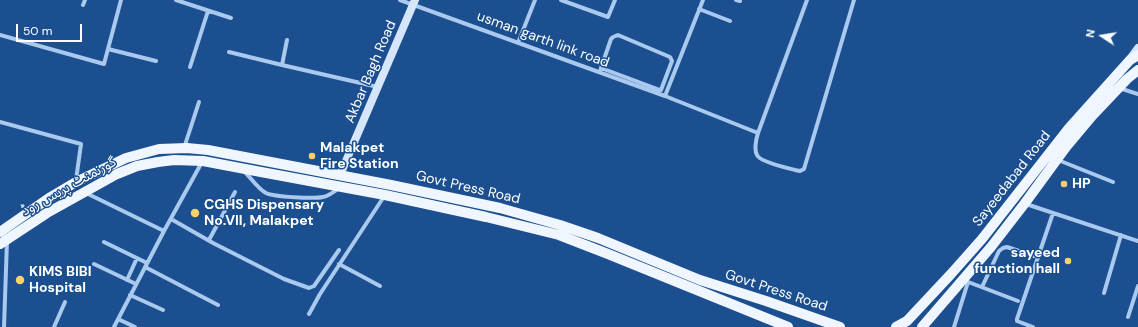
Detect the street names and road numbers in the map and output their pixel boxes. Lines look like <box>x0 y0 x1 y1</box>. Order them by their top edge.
street label: usman garth link road <box>474 8 612 72</box>
street label: Akbar Bagh Road <box>342 18 400 126</box>
street label: Sayeedabad Road <box>970 128 1054 230</box>
street label: گورنمنٹ پریس روڈ <box>19 154 119 220</box>
street label: Govt Press Road <box>414 168 522 208</box>
street label: Govt Press Road <box>723 267 829 315</box>

